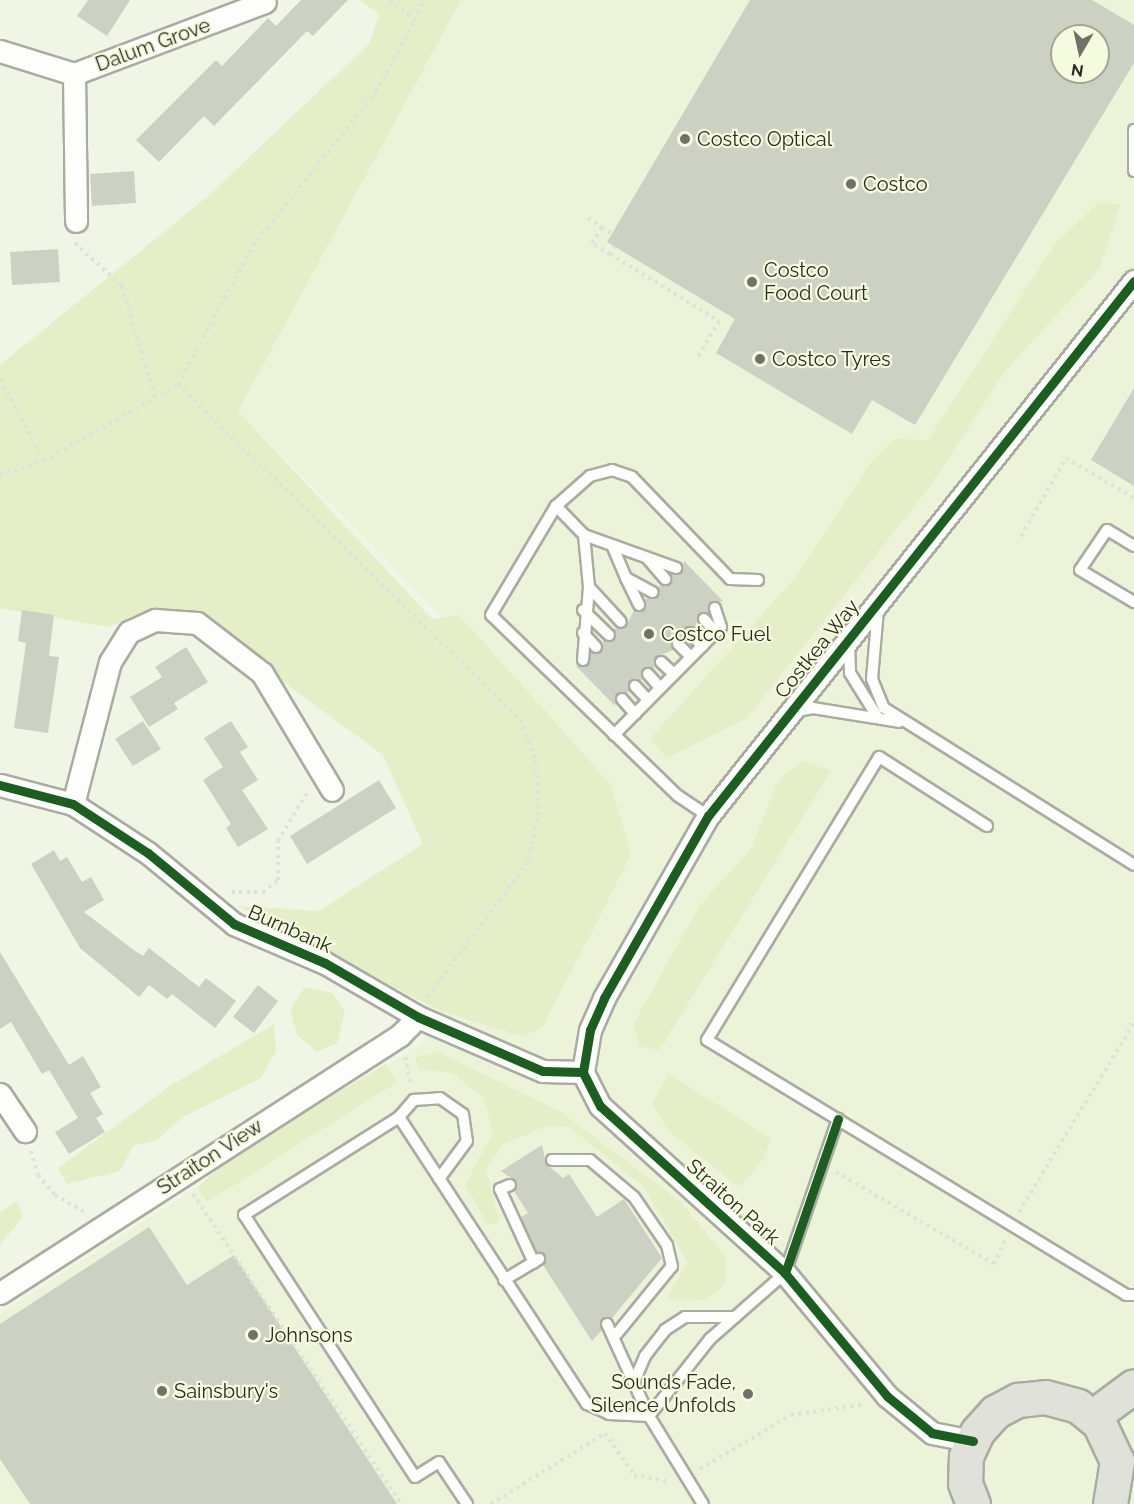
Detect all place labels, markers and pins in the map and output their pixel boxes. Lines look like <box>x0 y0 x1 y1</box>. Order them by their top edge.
place label: Costco Optical <box>697 127 832 151</box>
marker: Costco Optical <box>678 132 692 146</box>
place label: Costco <box>863 172 928 196</box>
marker: Costco <box>844 177 858 191</box>
place label: Costco Food Court <box>764 258 868 305</box>
marker: Costco Food Court <box>745 275 759 289</box>
place label: Costco Tyres <box>772 347 891 371</box>
marker: Costco Tyres <box>753 352 767 366</box>
place label: Costco Fuel <box>661 622 771 646</box>
marker: Costco Fuel <box>642 627 656 641</box>
place label: Johnsons <box>265 1323 353 1347</box>
marker: Johnsons <box>246 1328 260 1342</box>
place label: Sounds Fade, Silence Unfolds <box>591 1370 736 1417</box>
place label: Sainsbury's <box>174 1379 278 1403</box>
marker: Sainsbury's <box>155 1384 169 1398</box>
marker: Sounds Fade, Silence Unfolds <box>741 1387 755 1401</box>

